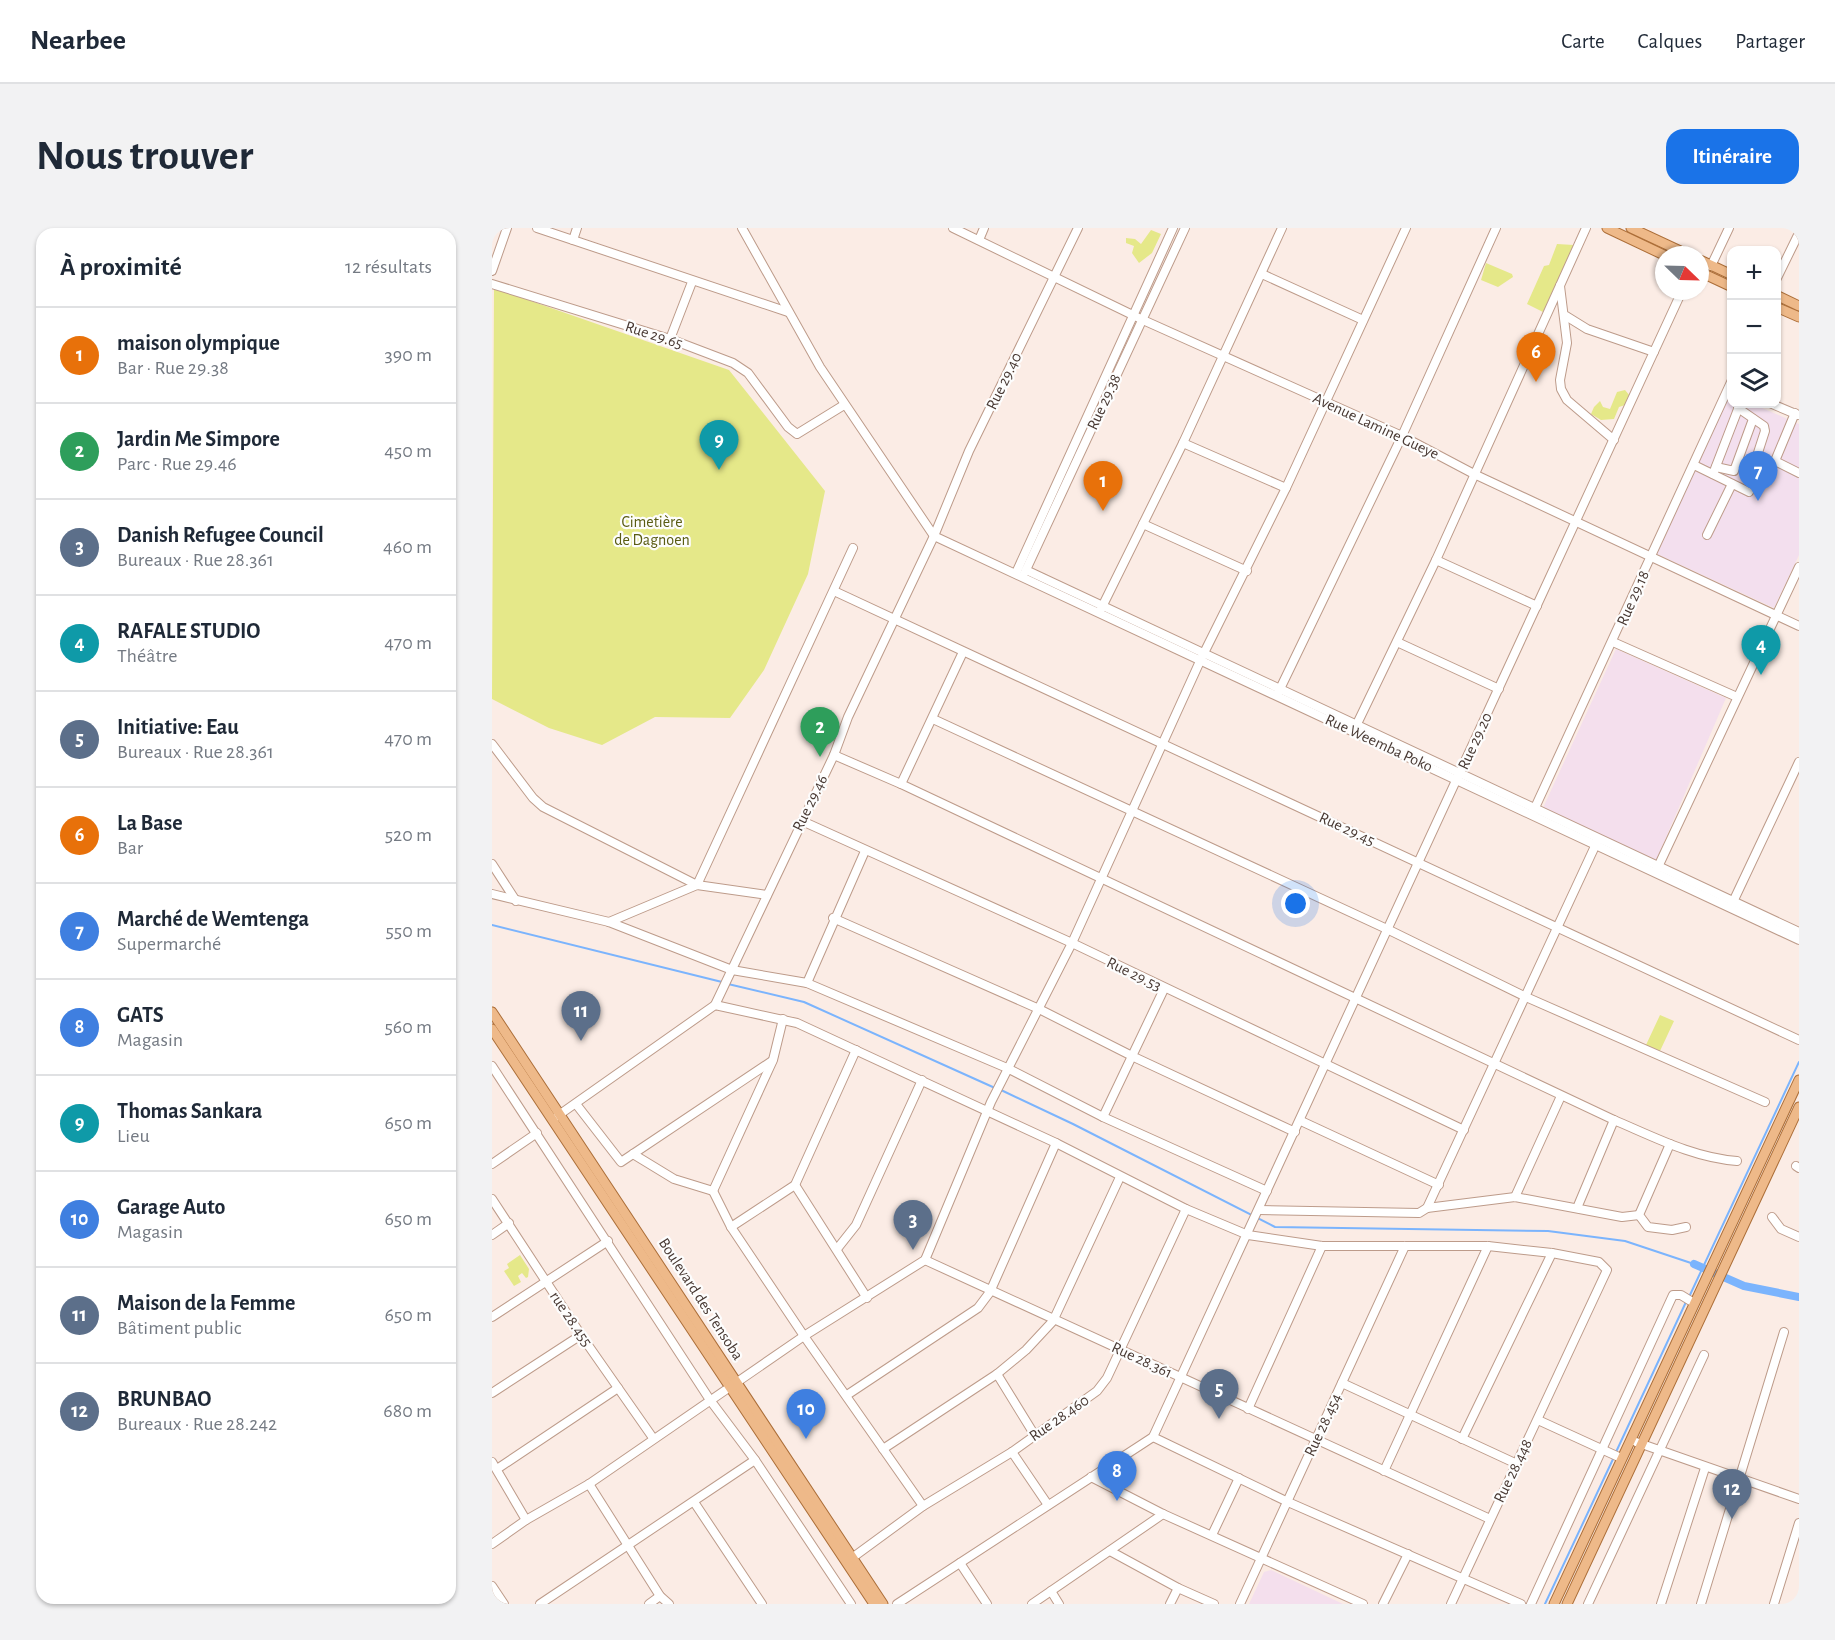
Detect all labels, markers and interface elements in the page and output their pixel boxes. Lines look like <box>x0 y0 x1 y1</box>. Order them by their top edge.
text: Nearbee <box>30 27 126 55</box>
text: Carte <box>1561 31 1605 52</box>
text: Calques <box>1638 31 1702 52</box>
text: Partager <box>1735 31 1805 52</box>
button: Itinéraire <box>1666 129 1799 184</box>
text: Nous trouver <box>36 135 253 177</box>
north arrow <box>1655 246 1709 300</box>
map controls <box>1727 246 1781 408</box>
button: + <box>1727 246 1781 300</box>
text: À proximité <box>60 254 182 280</box>
text: 12 résultats <box>345 257 432 277</box>
button: − <box>1727 300 1781 354</box>
street label: Rue 29.65 <box>623 318 685 352</box>
text: maison olympique <box>117 332 280 354</box>
pin: 6 <box>1516 332 1556 382</box>
text: 1 <box>76 345 83 365</box>
text: 390 m <box>385 345 432 365</box>
street label: Rue 29.40 <box>983 350 1025 412</box>
button: layers <box>1727 354 1781 408</box>
text: Bar · Rue 29.38 <box>117 358 229 378</box>
street label: Rue 29.38 <box>1084 372 1124 432</box>
street label: Avenue Lamine Gueye <box>1310 390 1441 463</box>
pin: 9 <box>700 420 738 470</box>
text: Jardin Me Simpore <box>117 428 280 450</box>
text: 2 <box>75 441 84 461</box>
text: 450 m <box>384 441 432 461</box>
pin: 7 <box>1738 452 1778 501</box>
text: Parc · Rue 29.46 <box>117 454 237 474</box>
pin: 1 <box>1084 462 1122 511</box>
park label: Cimetière de Dagnoen <box>614 514 690 548</box>
text: Danish Refugee Council <box>117 524 324 546</box>
text: 3 <box>75 537 84 557</box>
text: 460 m <box>383 537 432 557</box>
text: Bureaux · Rue 28.361 <box>117 550 274 570</box>
street label: Rue 29.18 <box>1614 568 1652 628</box>
text: RAFALE STUDIO <box>117 620 260 642</box>
pin: 4 <box>1742 626 1780 675</box>
text: 4 <box>74 633 85 653</box>
text: 470 m <box>384 633 432 653</box>
text: Théâtre <box>117 646 178 666</box>
pin: 2 <box>800 708 840 757</box>
street label: Rue 29.20 <box>1455 710 1495 772</box>
street label: Rue Weemba Poko <box>1323 711 1435 775</box>
text: Initiative: Eau <box>117 716 239 738</box>
text: 5 <box>75 729 84 749</box>
text: 470 m <box>384 729 432 749</box>
text: Bureaux · Rue 28.361 <box>117 742 274 762</box>
street label: Rue 29.46 <box>790 772 830 834</box>
street label: Rue 29.45 <box>1317 809 1377 849</box>
text: La Base <box>117 812 183 834</box>
text: 6 <box>75 825 84 845</box>
text: 520 m <box>385 825 432 845</box>
text: Bar <box>117 838 143 858</box>
your location <box>1281 889 1310 918</box>
text: Marché de Wemtenga <box>117 908 309 930</box>
text: 7 <box>75 921 84 941</box>
text: 550 m <box>385 921 432 941</box>
text: Supermarché <box>117 934 221 954</box>
street label: Rue 29.53 <box>1104 954 1164 994</box>
pin: 11 <box>562 992 601 1041</box>
text: GATS <box>117 1004 164 1026</box>
text: 8 <box>75 1017 84 1037</box>
text: 560 m <box>384 1017 432 1037</box>
text: Magasin <box>117 1030 183 1050</box>
text: Thomas Sankara <box>117 1100 262 1122</box>
text: 9 <box>75 1113 84 1133</box>
text: 650 m <box>384 1113 432 1133</box>
text: Lieu <box>117 1126 150 1146</box>
text: Garage Auto <box>117 1196 225 1218</box>
pin: 3 <box>894 1200 932 1250</box>
text: 10 <box>71 1209 88 1229</box>
text: 650 m <box>384 1209 432 1229</box>
text: Magasin <box>117 1222 183 1242</box>
street label: Boulevard des Tensoba <box>656 1235 746 1363</box>
street label: rue 28.455 <box>547 1288 595 1350</box>
text: Maison de la Femme <box>117 1292 295 1314</box>
text: 11 <box>72 1305 87 1325</box>
text: 650 m <box>384 1305 432 1325</box>
text: Bâtiment public <box>117 1318 242 1338</box>
street label: Rue 28.361 <box>1109 1339 1175 1381</box>
pin: 5 <box>1200 1370 1238 1419</box>
text: BRUNBAO <box>117 1388 211 1410</box>
pin: 10 <box>786 1390 826 1439</box>
street label: Rue 28.454 <box>1302 1391 1345 1459</box>
street label: Rue 28.460 <box>1026 1392 1092 1444</box>
text: 12 <box>71 1401 88 1421</box>
text: 680 m <box>383 1401 432 1421</box>
text: Bureaux · Rue 28.242 <box>117 1414 277 1434</box>
street label: Rue 28.448 <box>1491 1437 1535 1505</box>
pin: 8 <box>1098 1452 1136 1501</box>
pin: 12 <box>1712 1470 1752 1519</box>

